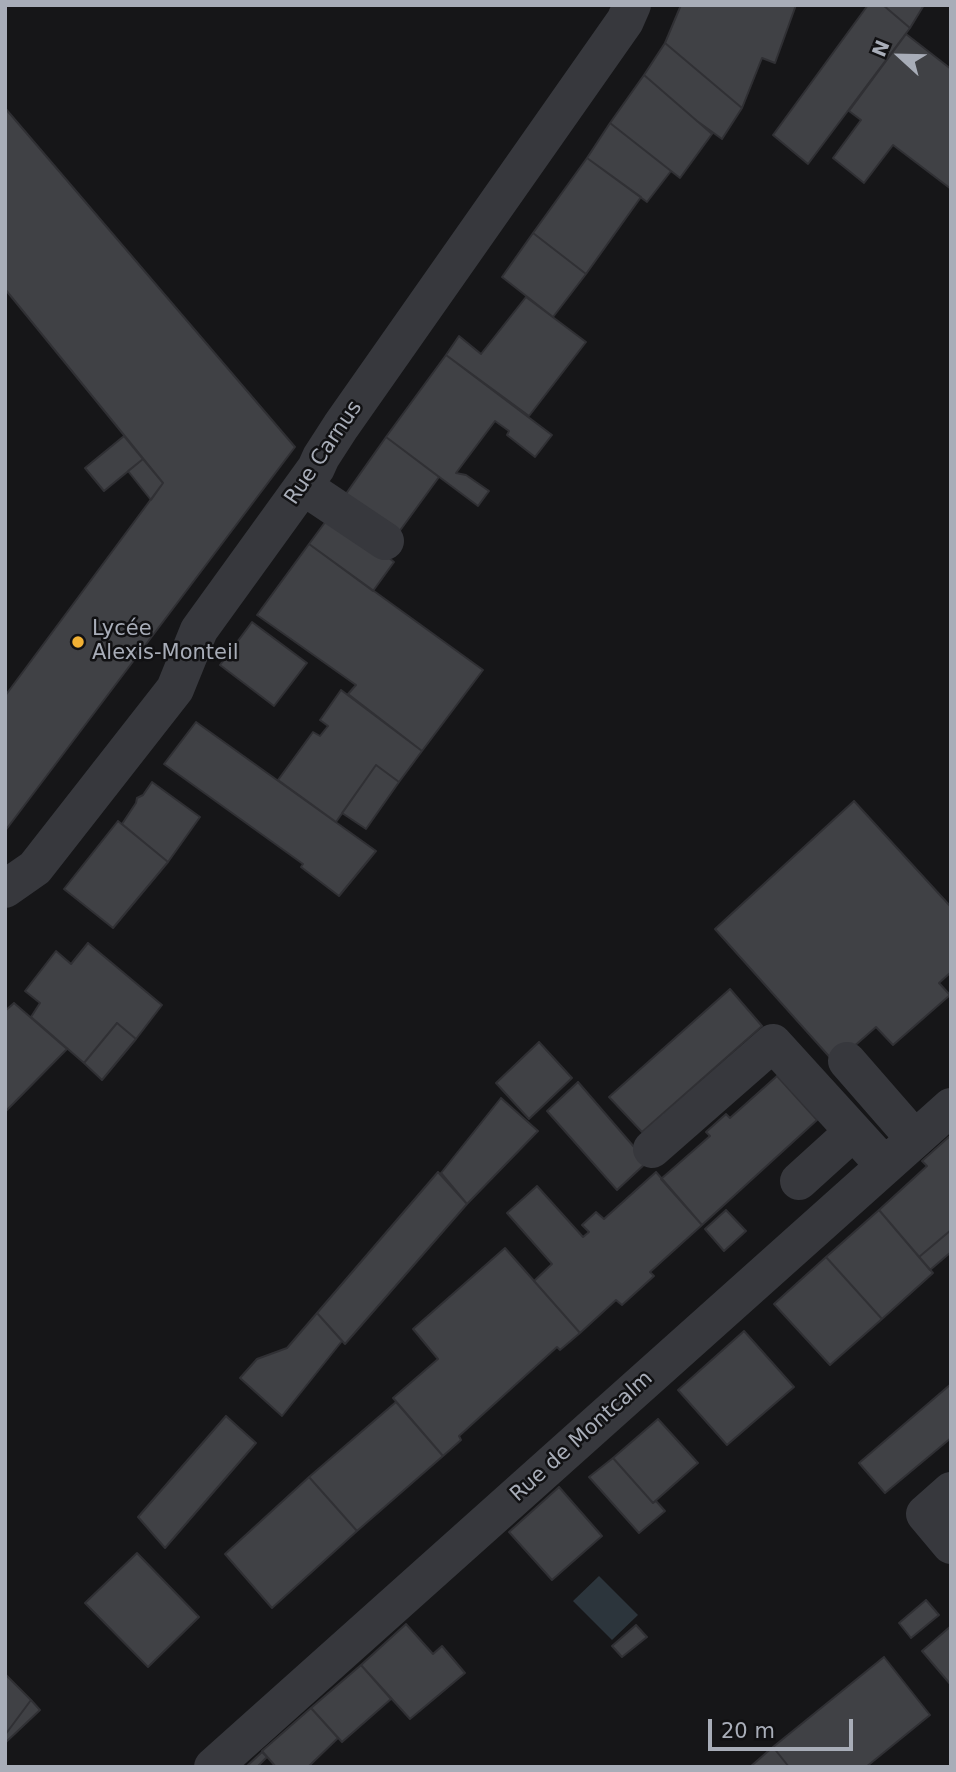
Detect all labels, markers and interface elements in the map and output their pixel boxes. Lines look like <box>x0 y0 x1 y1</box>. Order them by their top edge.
north arrow <box>865 21 935 91</box>
text: N <box>867 37 894 60</box>
street label: Rue Carnus <box>280 396 368 510</box>
place label: Lycée Alexis-Monteil <box>92 617 239 667</box>
marker: Lycée Alexis-Monteil <box>70 634 86 650</box>
street label: Rue de Montcalm <box>506 1367 658 1507</box>
scale bar <box>711 1706 856 1750</box>
text: 20 m <box>721 1719 775 1743</box>

